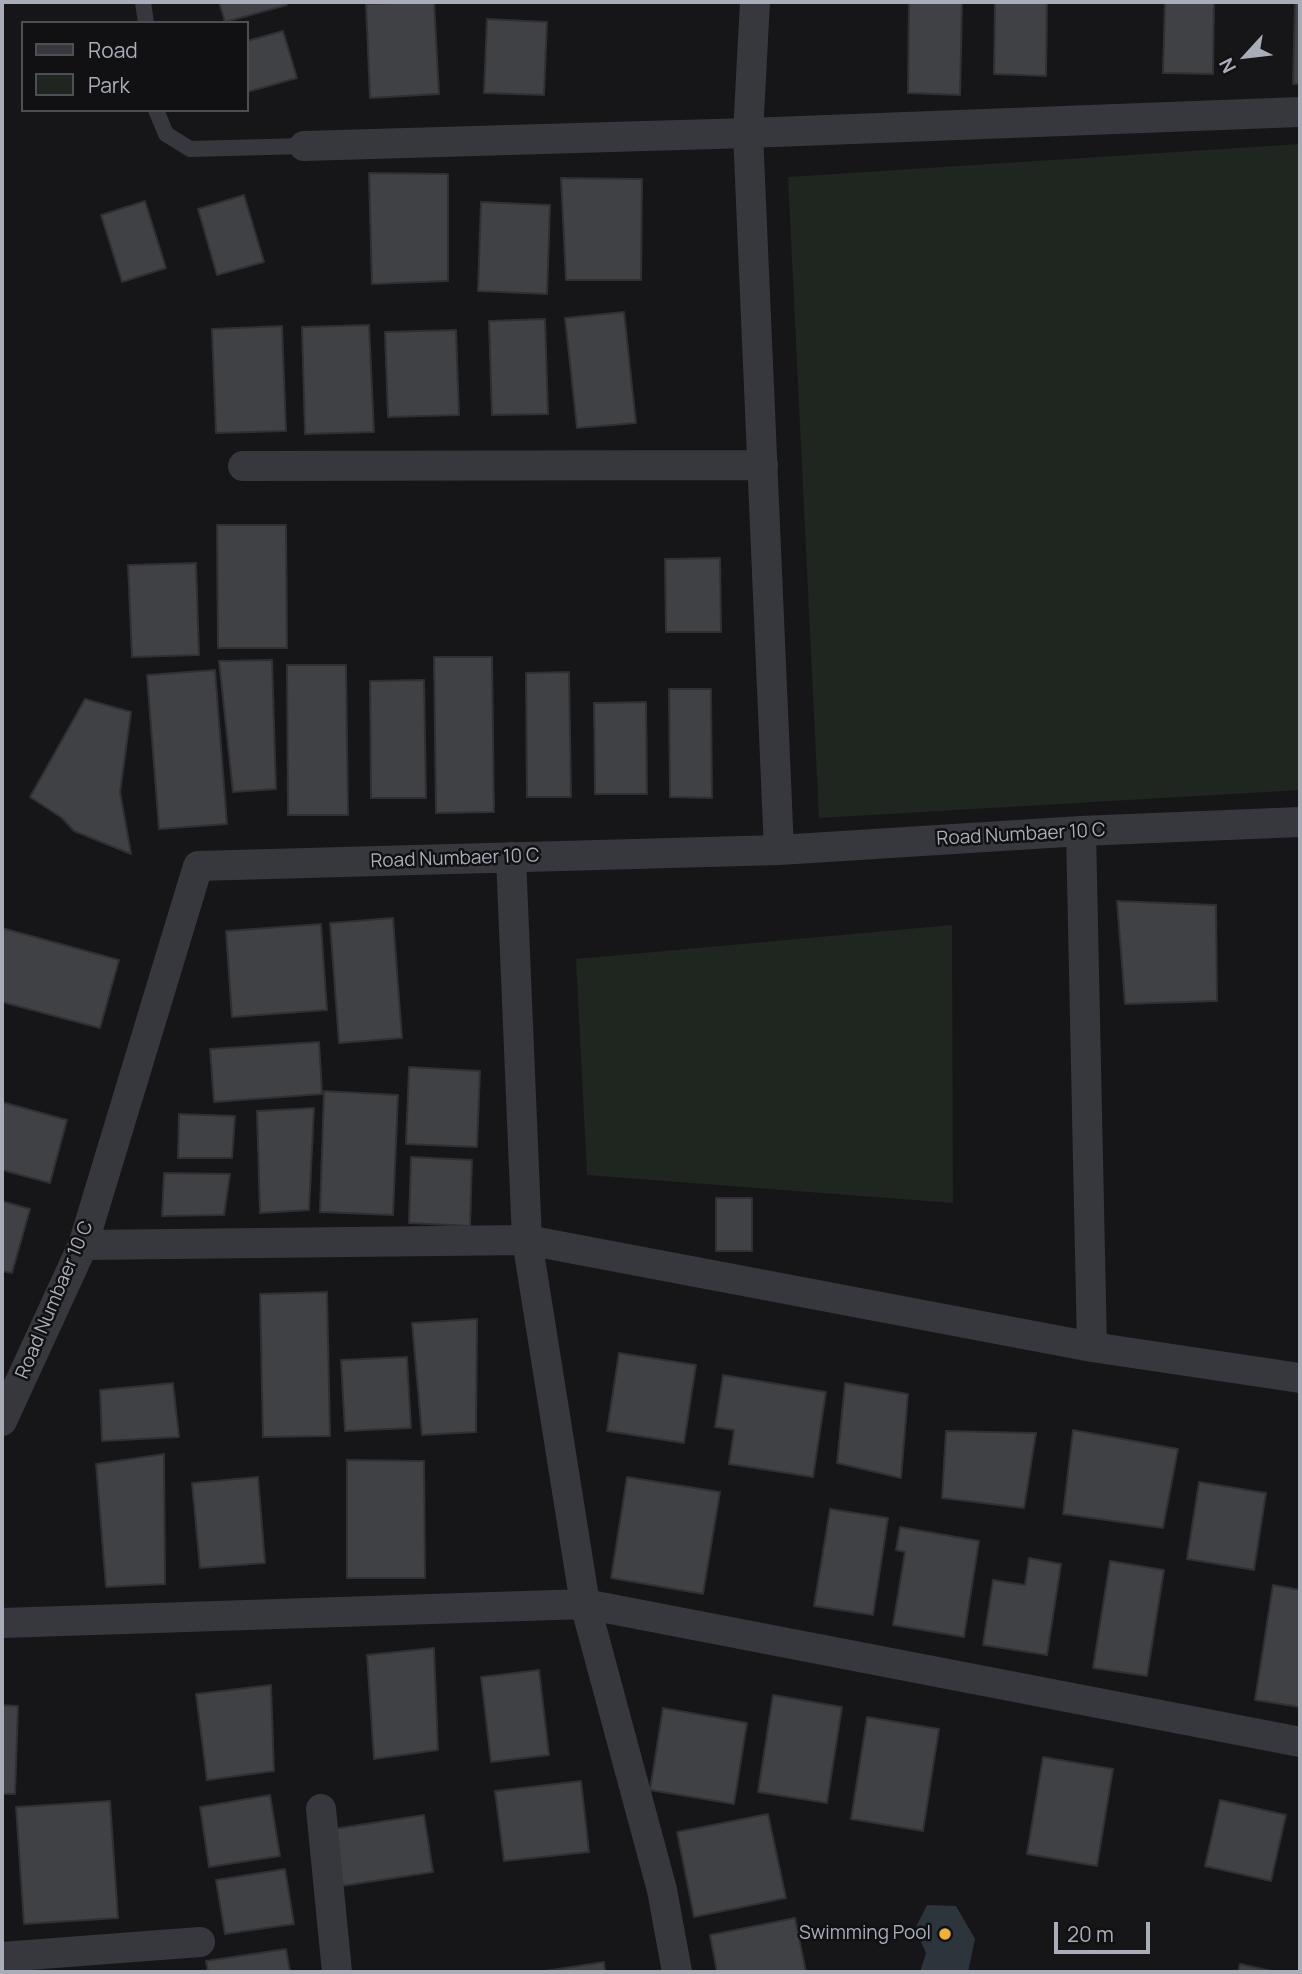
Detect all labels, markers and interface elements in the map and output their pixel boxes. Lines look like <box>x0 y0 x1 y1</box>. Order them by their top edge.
legend <box>21 21 248 112</box>
north arrow <box>1211 21 1281 91</box>
text: Road <box>88 36 138 64</box>
text: N <box>1213 54 1242 78</box>
text: Park <box>88 71 130 99</box>
street label: Road Numbaer 10 C <box>936 819 1106 851</box>
street label: Road Numbaer 10 C <box>370 845 540 873</box>
street label: Road Numbaer 10 C <box>11 1218 99 1382</box>
scale bar <box>1057 1908 1153 1952</box>
text: 20 m <box>1067 1920 1114 1948</box>
place label: Swimming Pool <box>799 1923 931 1945</box>
marker: Swimming Pool <box>937 1926 953 1942</box>

